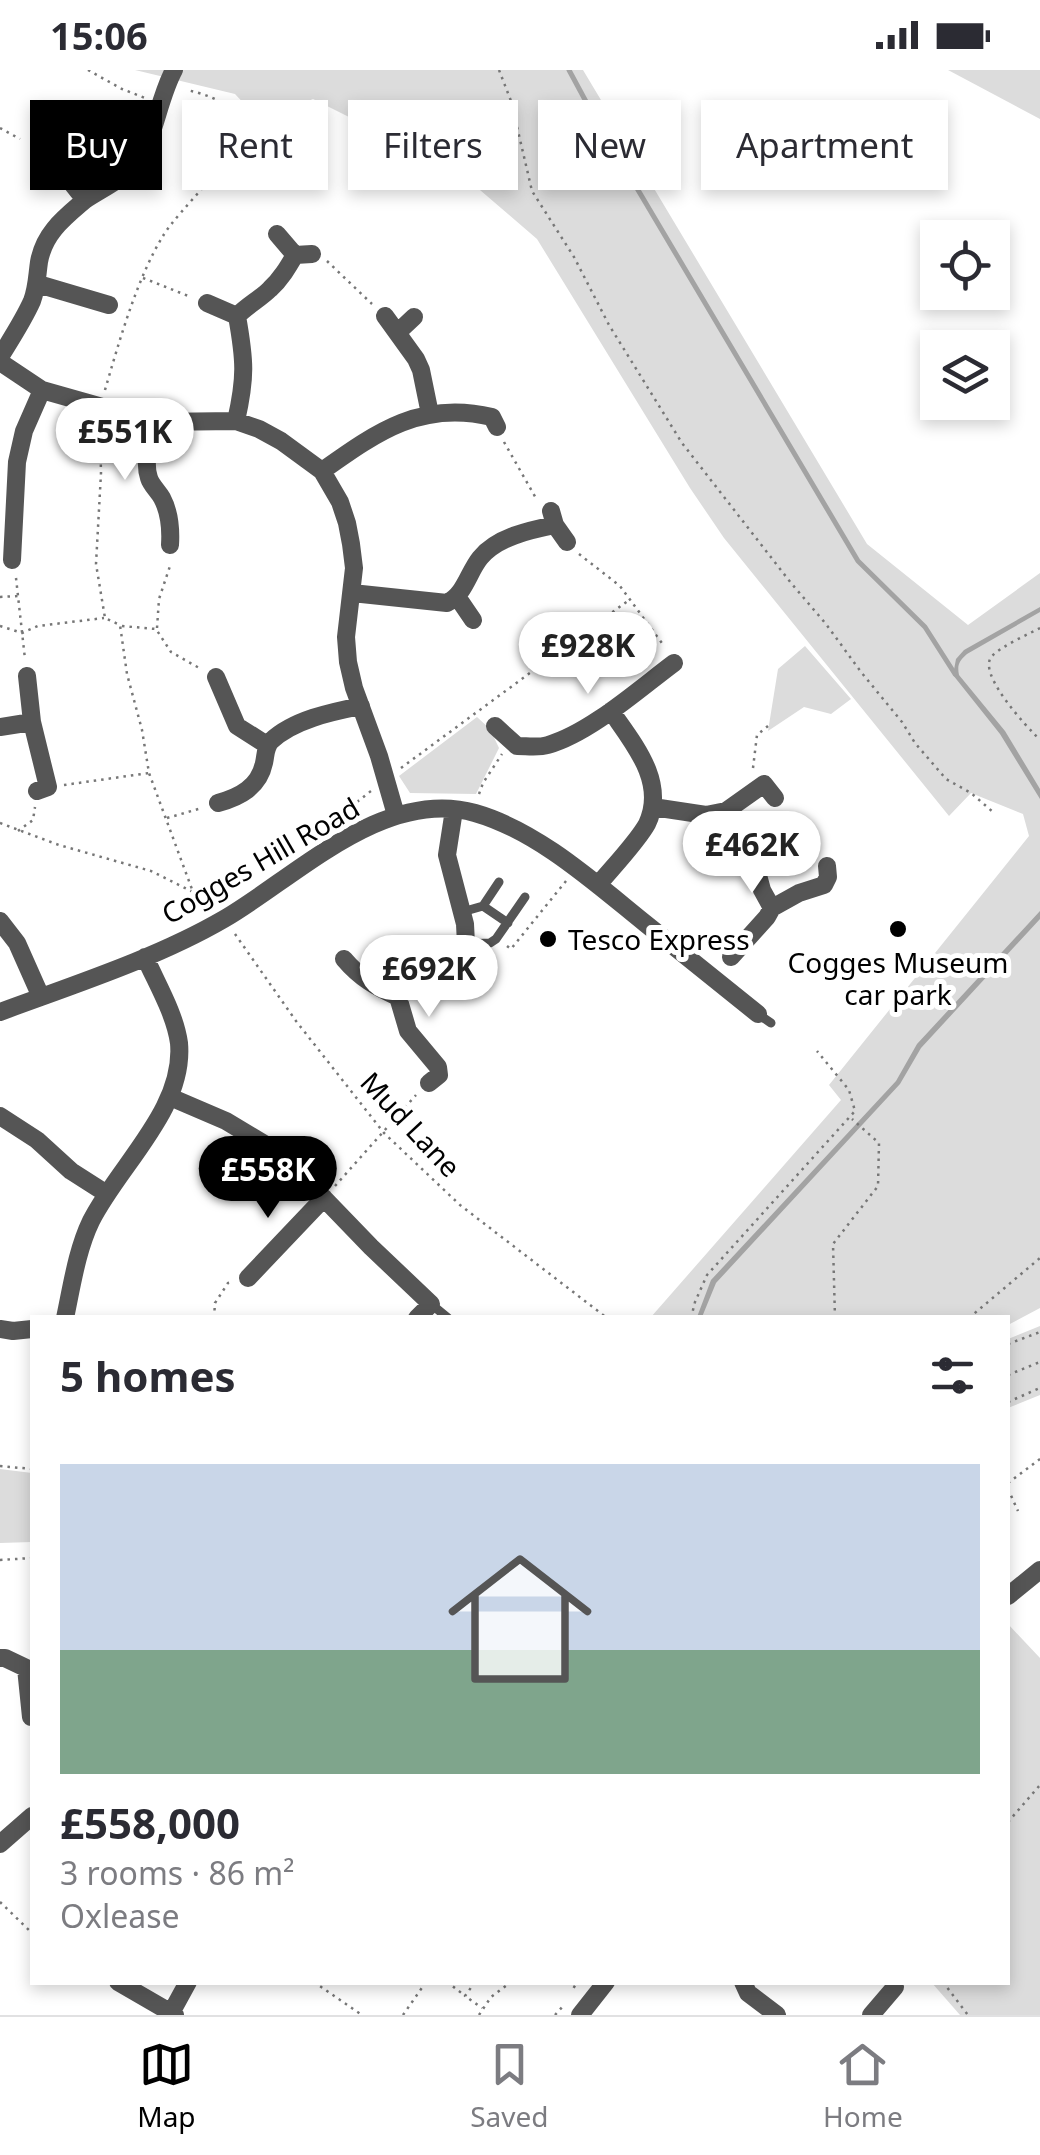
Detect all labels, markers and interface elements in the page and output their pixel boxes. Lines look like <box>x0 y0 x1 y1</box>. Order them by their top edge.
text: 15:06 <box>50 9 148 61</box>
chip: Buy <box>30 100 162 190</box>
chip: Rent <box>182 100 328 190</box>
chip: Filters <box>348 100 518 190</box>
chip: New <box>538 100 681 190</box>
chip: Apartment <box>701 100 948 190</box>
map controls <box>920 220 1010 420</box>
button: locate <box>920 220 1010 310</box>
button: layers <box>920 330 1010 420</box>
pin: £551K <box>55 398 195 483</box>
text: £551K <box>78 409 172 452</box>
pin: £928K <box>518 612 658 697</box>
text: £928K <box>541 623 635 666</box>
street label: Cogges Hill Road <box>154 788 366 932</box>
pin: £462K <box>682 811 822 896</box>
text: £462K <box>705 822 799 865</box>
marker: Cogges Museum car park <box>887 918 909 940</box>
place label: Tesco Express <box>568 920 750 958</box>
marker: Tesco Express <box>537 928 559 950</box>
pin: £692K <box>359 935 499 1020</box>
place label: Cogges Museum car park <box>788 943 1008 1013</box>
text: £692K <box>382 946 476 989</box>
street label: Mud Lane <box>353 1063 469 1185</box>
pin: £558K <box>198 1136 338 1221</box>
text: £558K <box>221 1147 315 1190</box>
text: 5 homes <box>60 1347 236 1404</box>
icon: filters <box>925 1348 980 1403</box>
icon: home <box>430 1529 610 1709</box>
text: £558,000 <box>60 1794 240 1851</box>
text: 3 rooms · 86 m² <box>60 1851 294 1894</box>
text: Oxlease <box>60 1894 180 1937</box>
tab: Map <box>137 2037 196 2135</box>
tab: Saved <box>470 2037 548 2135</box>
tab: Home <box>823 2037 903 2135</box>

